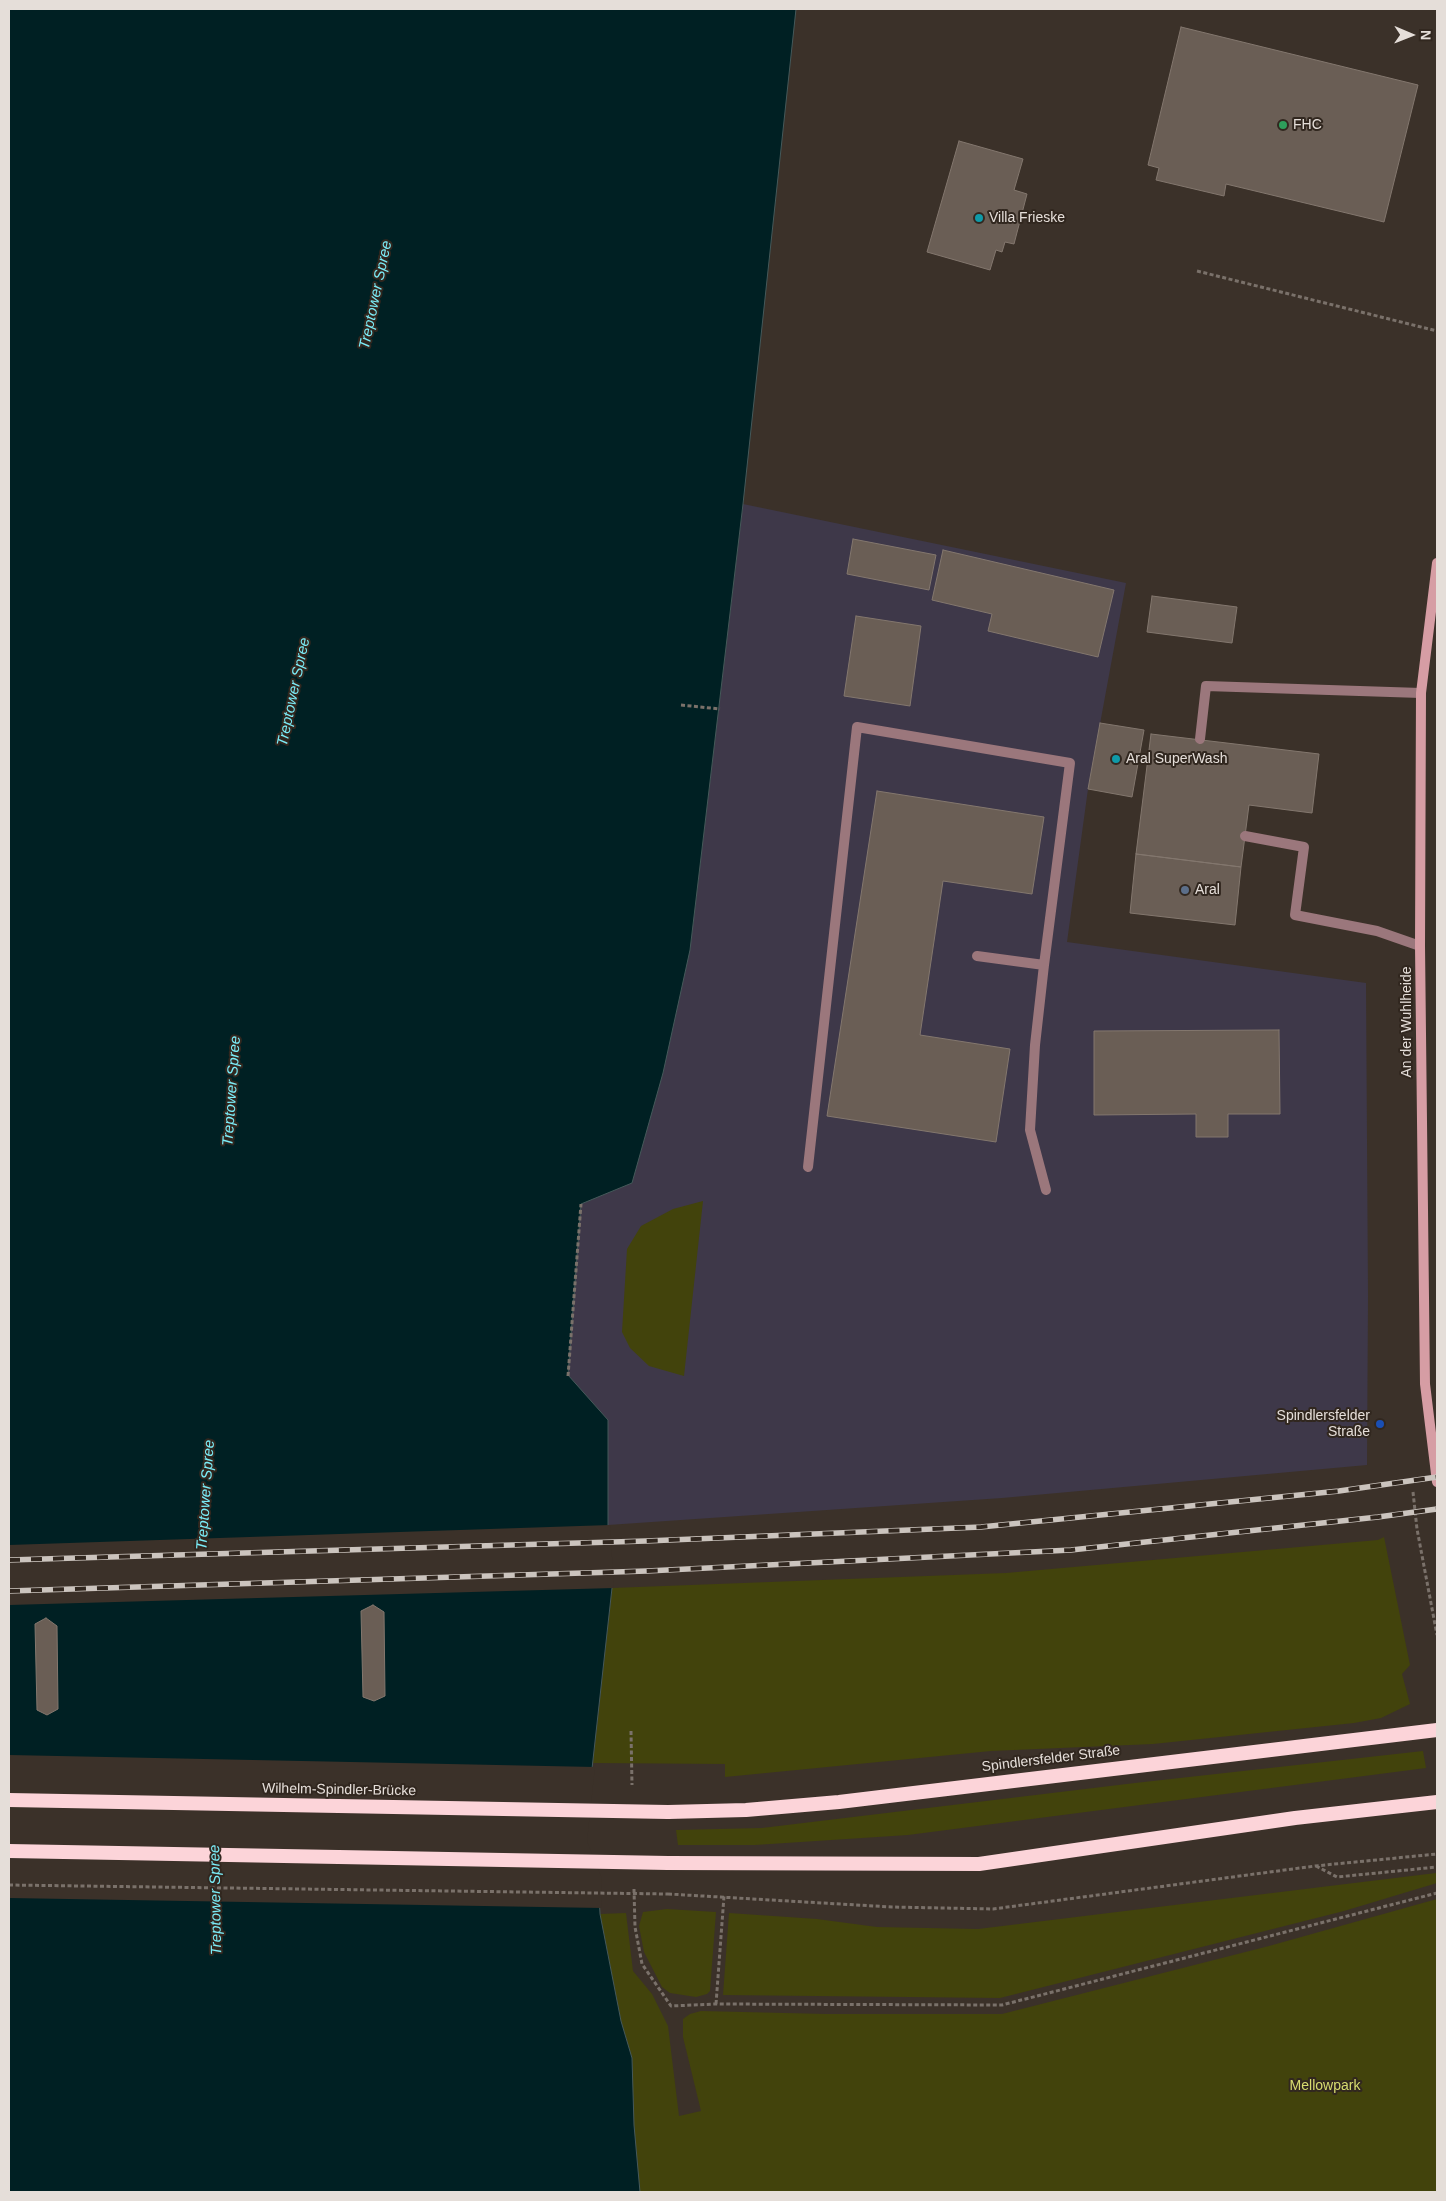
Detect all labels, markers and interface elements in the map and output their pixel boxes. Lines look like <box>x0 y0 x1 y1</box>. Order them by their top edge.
north arrow <box>1386 10 1436 60</box>
text: N <box>1418 30 1434 40</box>
place label: FHC <box>1293 117 1322 133</box>
marker: FHC <box>1277 119 1289 131</box>
place label: Villa Frieske <box>989 210 1065 226</box>
marker: Villa Frieske <box>973 212 985 224</box>
water label: Treptower Spree <box>356 239 396 351</box>
water label: Treptower Spree <box>274 636 314 748</box>
place label: Aral SuperWash <box>1126 751 1227 767</box>
marker: Aral SuperWash <box>1110 753 1122 765</box>
place label: Aral <box>1195 882 1220 898</box>
marker: Aral <box>1179 884 1191 896</box>
street label: An der Wuhlheide <box>1399 966 1415 1078</box>
water label: Treptower Spree <box>219 1035 245 1147</box>
place label: Spindlersfelder Straße <box>1277 1408 1370 1440</box>
marker: Spindlersfelder Straße <box>1374 1418 1386 1430</box>
water label: Treptower Spree <box>193 1439 219 1551</box>
street label: Spindlersfelder Straße <box>981 1742 1121 1776</box>
street label: Wilhelm-Spindler-Brücke <box>262 1780 416 1800</box>
water label: Treptower Spree <box>206 1845 226 1955</box>
park label: Mellowpark <box>1290 2078 1360 2094</box>

